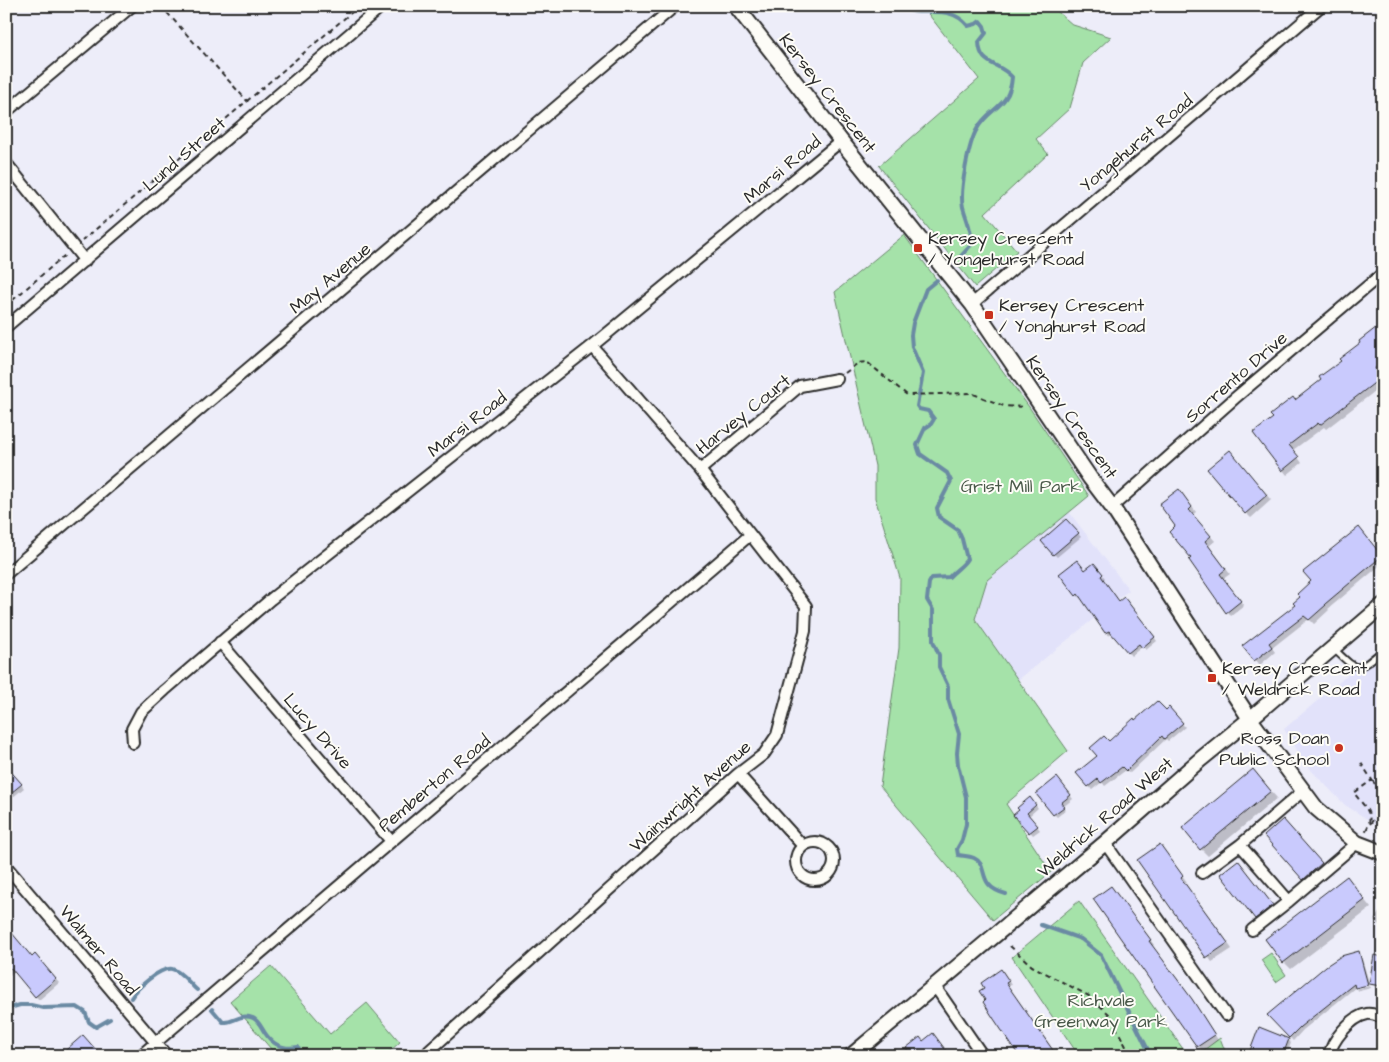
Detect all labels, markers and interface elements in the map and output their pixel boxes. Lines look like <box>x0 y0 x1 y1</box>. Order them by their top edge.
street label: Kersey Crescent <box>772 28 883 159</box>
street label: Yongehurst Road <box>1074 89 1199 199</box>
street label: Lund Street <box>137 111 232 197</box>
street label: Marsi Road <box>738 130 826 209</box>
place label: Kersey Crescent / Yongehurst Road <box>928 226 1084 273</box>
street label: May Avenue <box>284 237 377 321</box>
marker: Kersey Crescent / Yongehurst Road <box>912 242 924 254</box>
place label: Kersey Crescent / Yonghurst Road <box>999 293 1145 340</box>
marker: Kersey Crescent / Yonghurst Road <box>983 309 995 321</box>
street label: Sorrento Drive <box>1180 326 1293 429</box>
street label: Kersey Crescent <box>1019 351 1124 485</box>
street label: Harvey Court <box>691 368 797 461</box>
street label: Marsi Road <box>422 386 512 463</box>
park label: Grist Mill Park <box>961 474 1081 499</box>
place label: Kersey Crescent / Weldrick Road <box>1222 656 1368 702</box>
marker: Kersey Crescent / Weldrick Road <box>1206 672 1218 684</box>
street label: Lucy Drive <box>277 688 358 776</box>
place label: Ross Doan Public School <box>1219 726 1329 772</box>
street label: Pemberton Road <box>373 729 496 838</box>
street label: Wainwright Avenue <box>624 735 758 859</box>
marker: Ross Doan Public School <box>1333 742 1345 754</box>
street label: Weldrick Road West <box>1032 751 1179 883</box>
street label: Walmer Road <box>53 900 144 1001</box>
park label: Richvale Greenway Park <box>1034 988 1168 1035</box>

